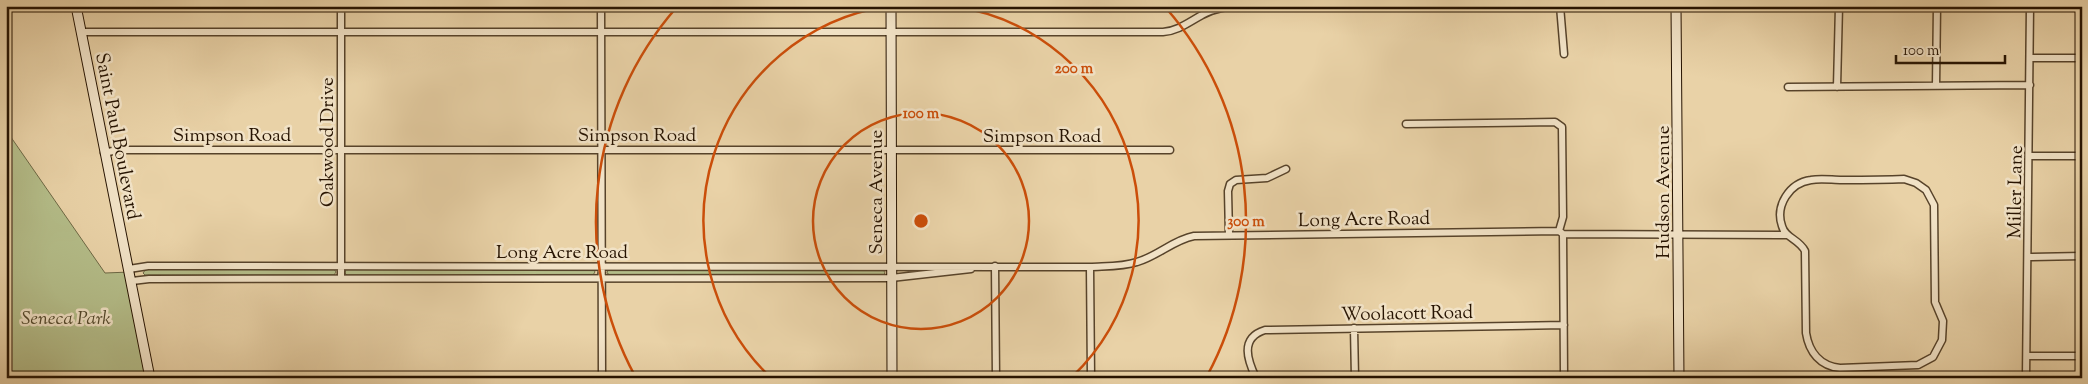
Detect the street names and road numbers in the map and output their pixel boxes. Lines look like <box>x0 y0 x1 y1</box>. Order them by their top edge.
street label: Saint Paul Boulevard <box>87 51 146 223</box>
street label: Oakwood Drive <box>315 77 342 207</box>
street label: Simpson Road <box>173 123 292 150</box>
street label: Simpson Road <box>578 123 697 150</box>
street label: Simpson Road <box>983 124 1102 151</box>
street label: Hudson Avenue <box>1651 125 1678 259</box>
street label: Seneca Avenue <box>864 129 891 254</box>
street label: Miller Lane <box>2002 145 2031 239</box>
street label: Long Acre Road <box>1298 206 1431 235</box>
street label: Long Acre Road <box>496 240 628 267</box>
street label: Woolacott Road <box>1341 300 1474 329</box>

